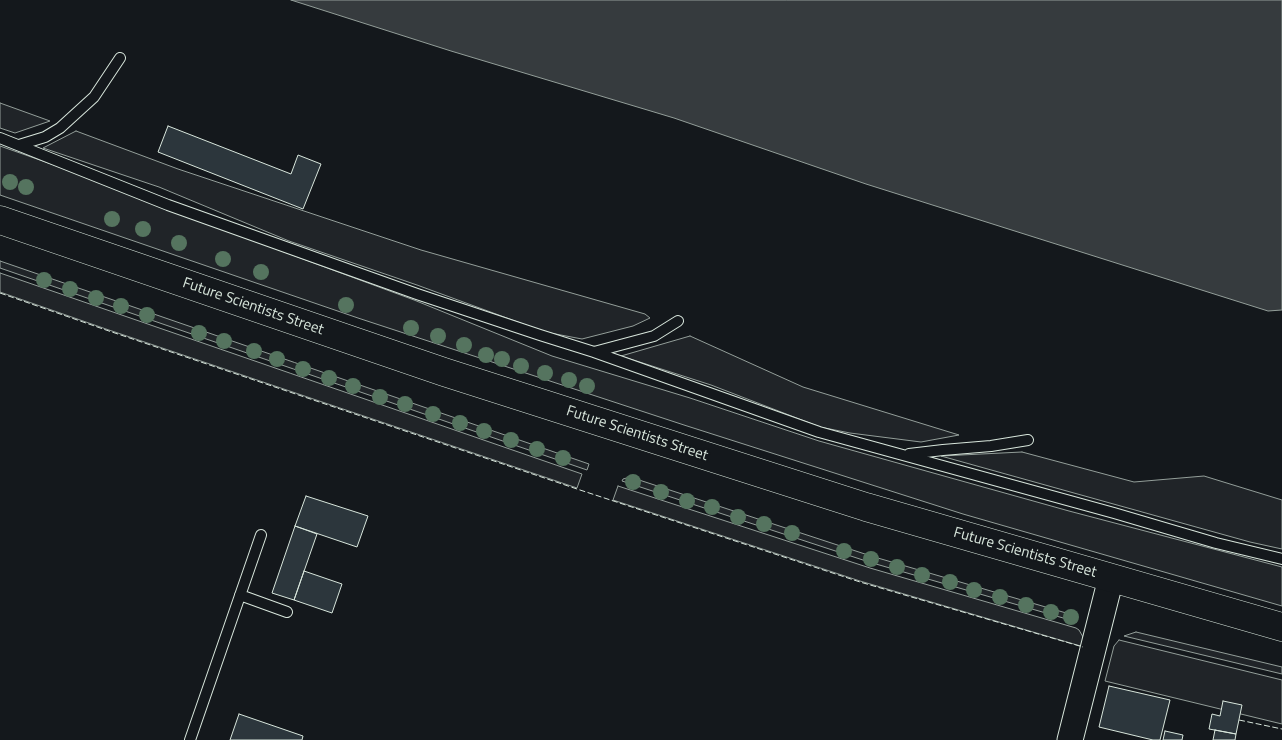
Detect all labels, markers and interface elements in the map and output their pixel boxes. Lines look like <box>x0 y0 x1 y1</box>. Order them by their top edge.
street label: Future Scientists Street <box>180 274 326 340</box>
street label: Future Scientists Street <box>564 403 710 465</box>
street label: Future Scientists Street <box>951 524 1099 582</box>

